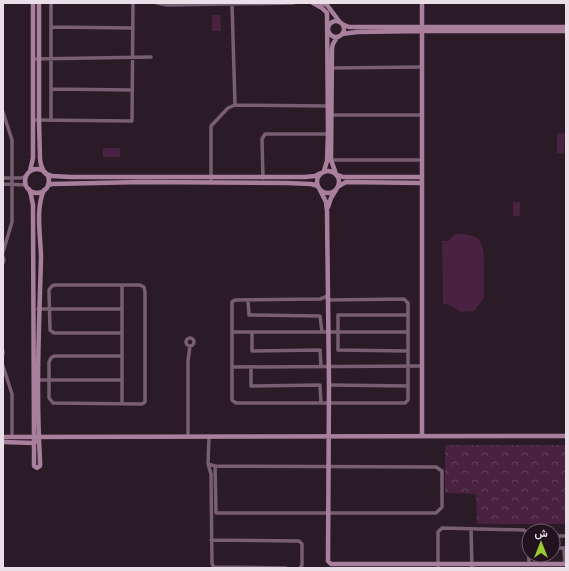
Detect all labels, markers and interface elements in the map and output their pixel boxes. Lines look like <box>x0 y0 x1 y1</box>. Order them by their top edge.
north arrow <box>521 523 561 563</box>
text: ش <box>534 526 548 540</box>

